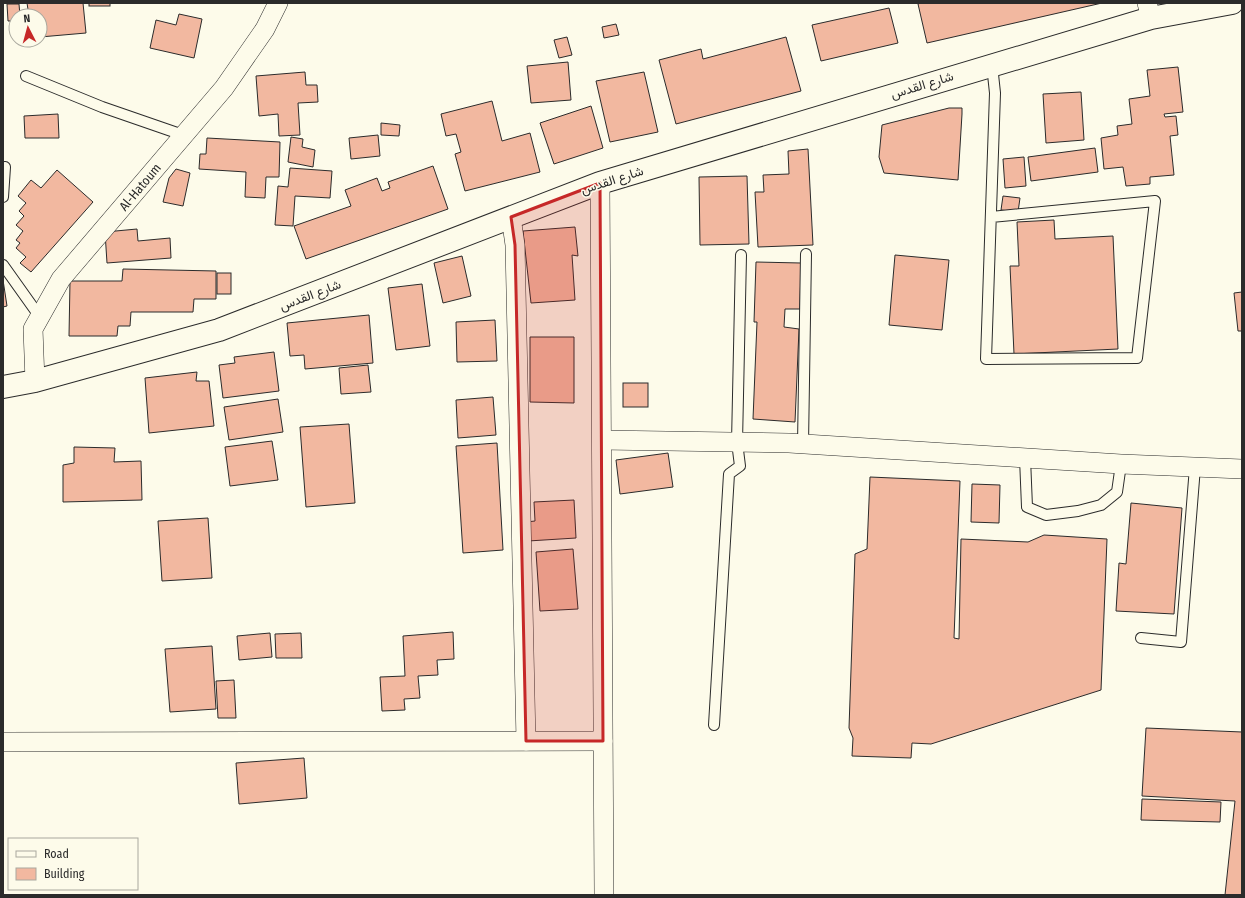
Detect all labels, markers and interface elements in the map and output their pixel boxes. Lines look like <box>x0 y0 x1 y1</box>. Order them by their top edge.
north arrow <box>8 8 48 48</box>
text: N <box>23 12 31 25</box>
street label: شارع القدس <box>889 68 956 104</box>
street label: Al-Hatoum <box>116 160 164 214</box>
street label: شارع القدس <box>579 163 646 199</box>
street label: شارع القدس <box>277 276 344 315</box>
legend <box>8 838 138 890</box>
text: Road <box>44 847 69 861</box>
text: Building <box>44 867 85 881</box>

